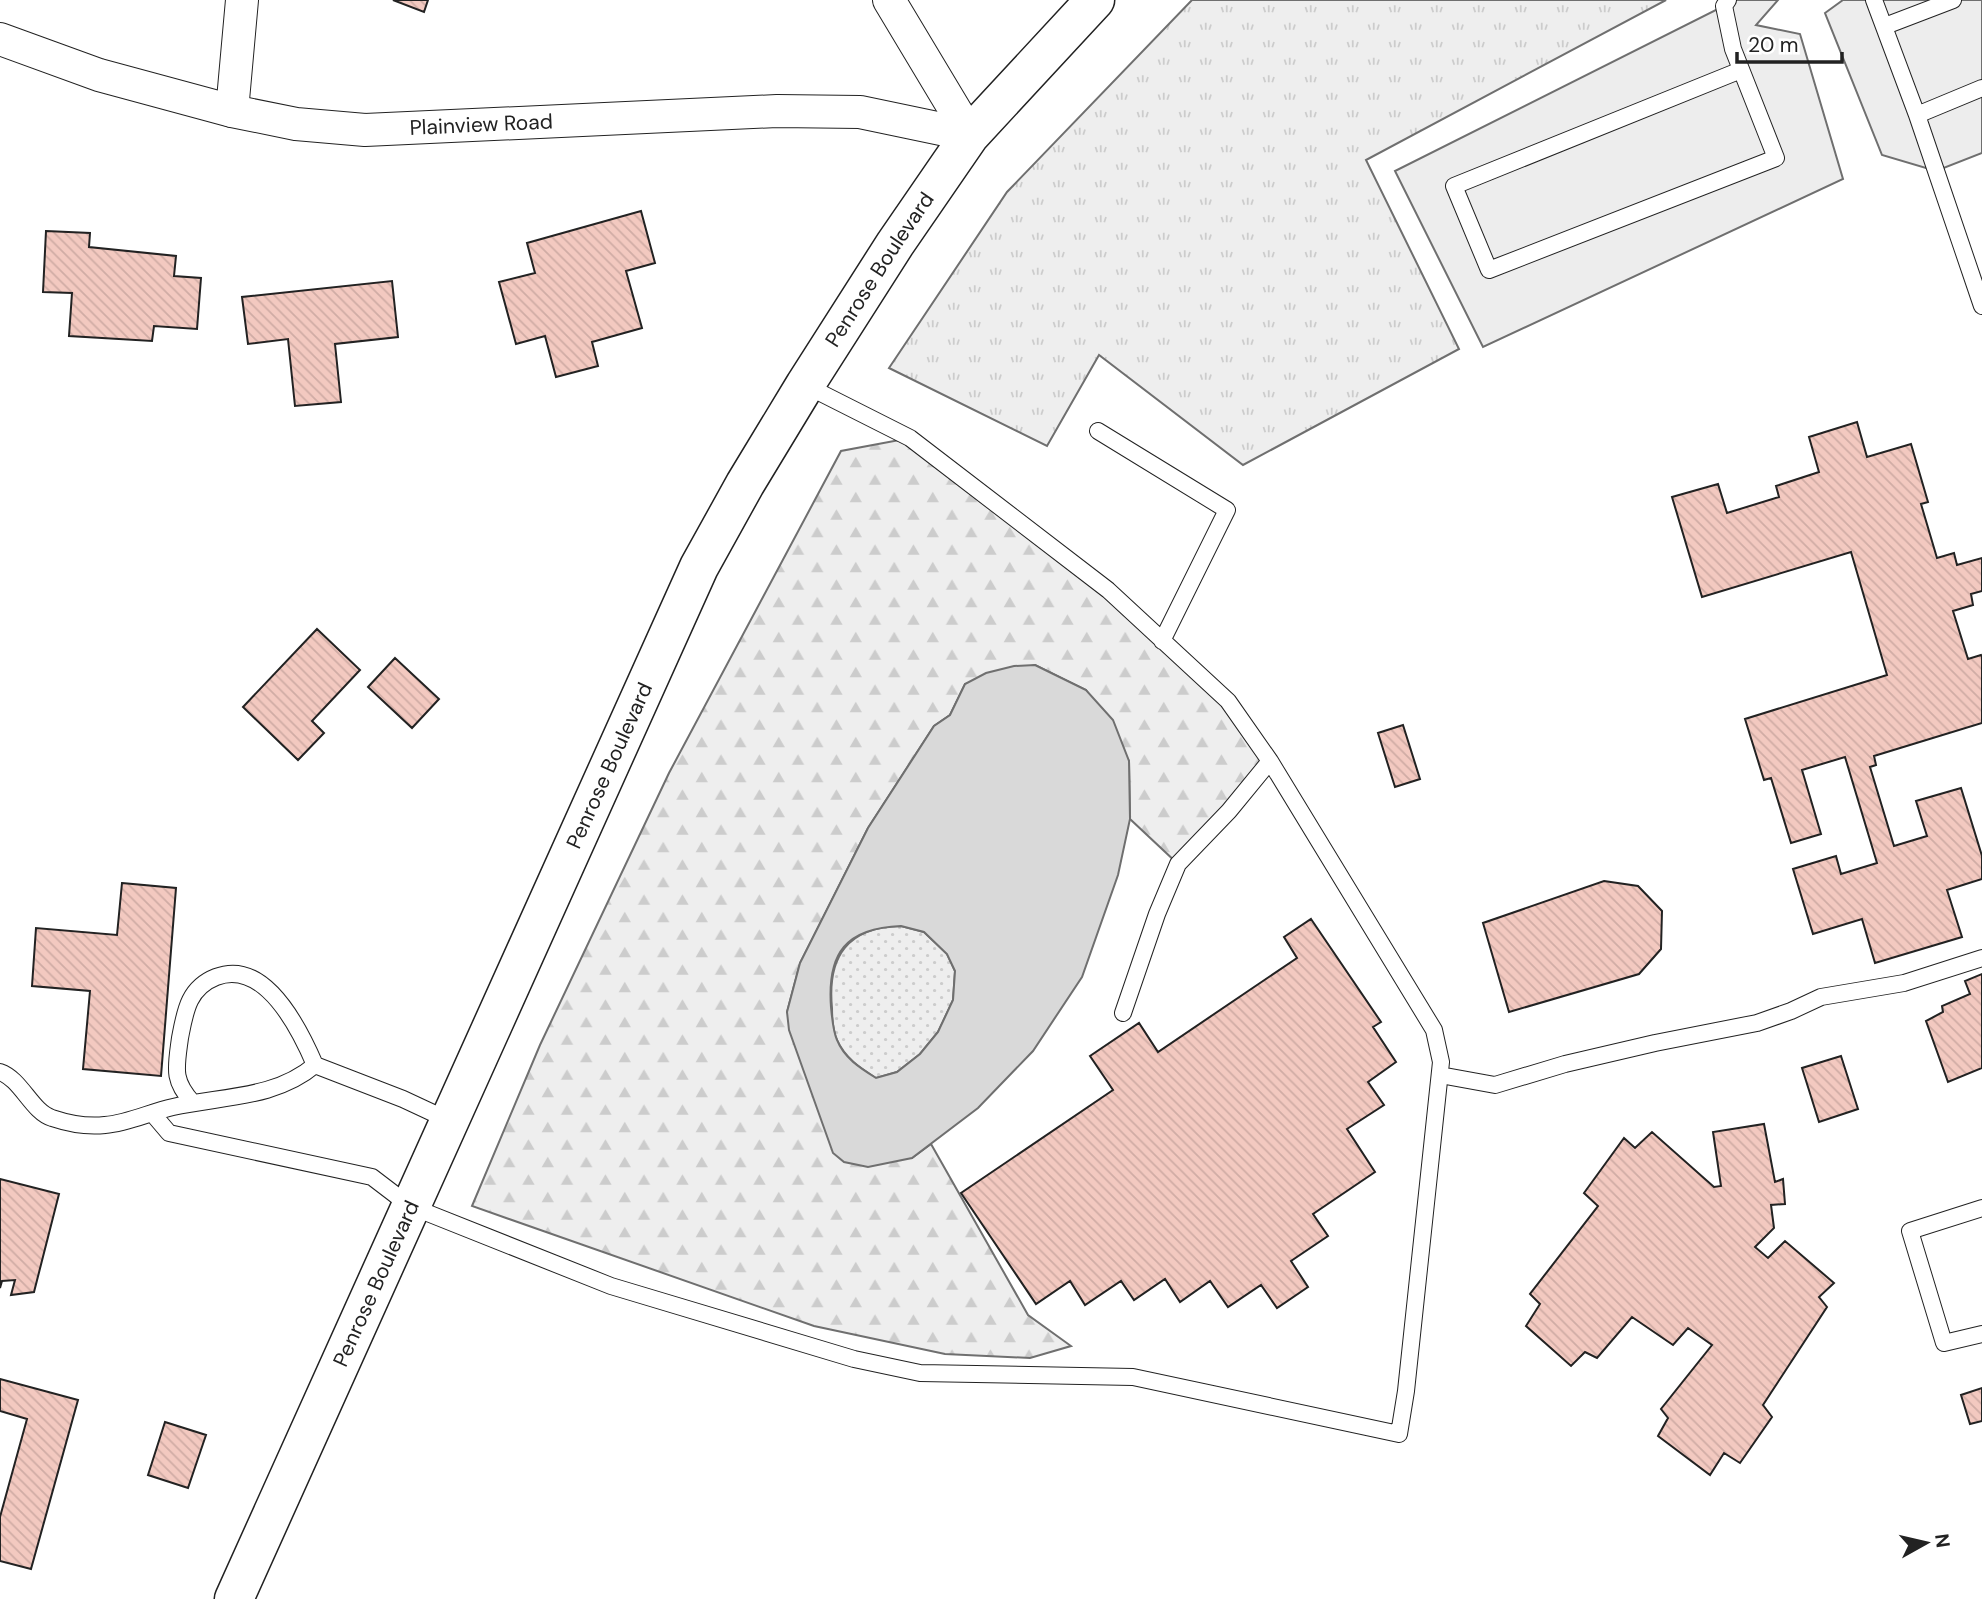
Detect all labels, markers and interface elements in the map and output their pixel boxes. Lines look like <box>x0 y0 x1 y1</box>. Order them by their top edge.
scale bar <box>1737 21 1842 65</box>
text: 20 m <box>1748 31 1799 59</box>
street label: Plainview Road <box>409 107 553 142</box>
street label: Penrose Boulevard <box>819 187 940 352</box>
street label: Penrose Boulevard <box>560 678 659 853</box>
street label: Penrose Boulevard <box>327 1196 426 1371</box>
north arrow <box>1891 1508 1961 1578</box>
text: N <box>1929 1532 1956 1549</box>

